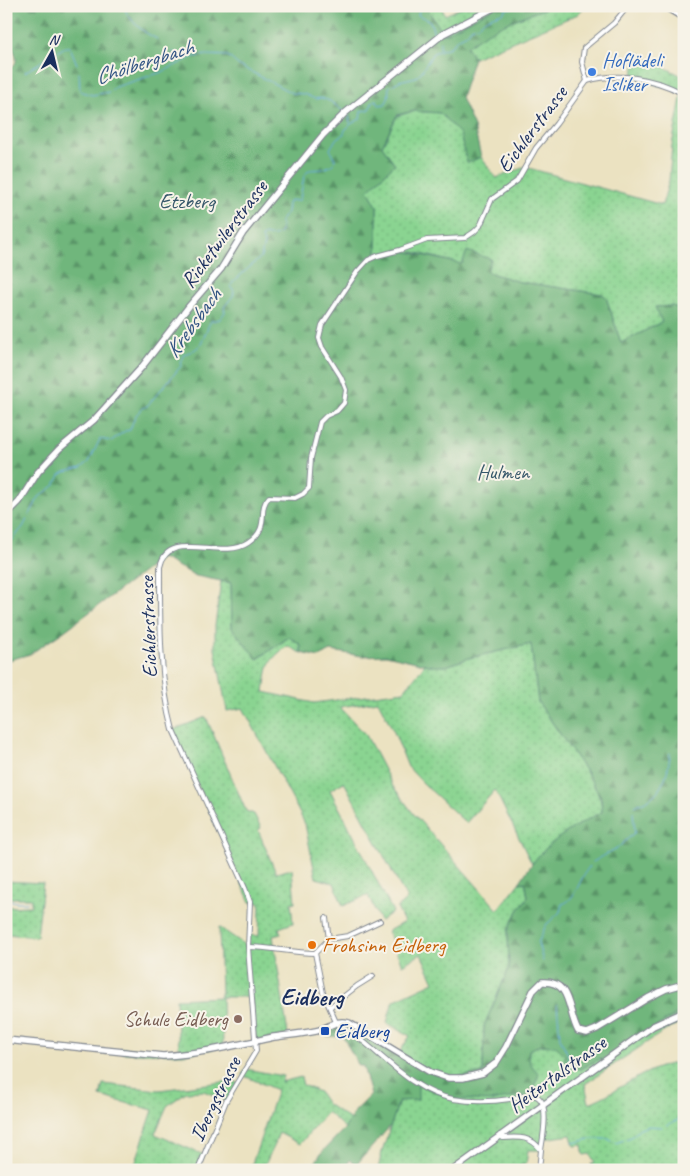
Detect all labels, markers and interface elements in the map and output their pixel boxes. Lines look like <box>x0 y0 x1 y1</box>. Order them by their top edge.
north arrow <box>28 28 78 78</box>
text: N <box>48 31 62 49</box>
water label: Chölbergbach <box>91 32 198 91</box>
place label: Hoflädeli Isliker <box>602 47 666 97</box>
marker: Hoflädeli Isliker <box>586 66 598 78</box>
street label: Eichlerstrasse <box>491 79 574 177</box>
street label: Ricketwilerstrasse <box>175 174 274 293</box>
park label: Etzberg <box>159 188 216 214</box>
water label: Krebsbach <box>158 281 229 363</box>
park label: Hulmen <box>477 459 531 485</box>
street label: Eichlerstrasse <box>133 574 163 678</box>
place label: Frohsinn Eidberg <box>322 932 447 958</box>
marker: Frohsinn Eidberg <box>306 939 318 951</box>
district label: Eidberg <box>280 982 346 1012</box>
place label: Schule Eidberg <box>124 1006 230 1032</box>
marker: Schule Eidberg <box>232 1013 244 1025</box>
place label: Eidberg <box>335 1018 391 1044</box>
marker: Eidberg <box>319 1025 331 1037</box>
street label: Heitertalstrasse <box>503 1029 612 1118</box>
street label: Ibergstrasse <box>183 1051 247 1146</box>

